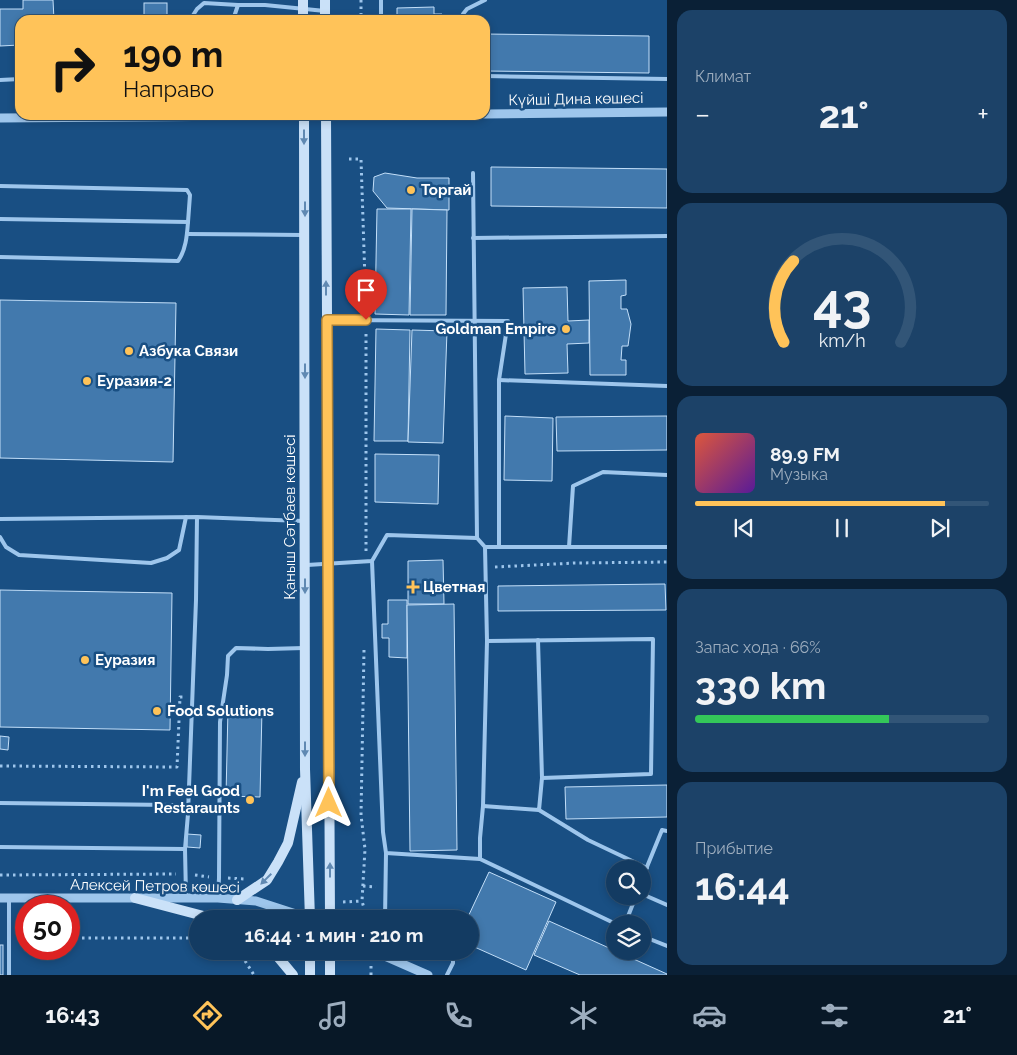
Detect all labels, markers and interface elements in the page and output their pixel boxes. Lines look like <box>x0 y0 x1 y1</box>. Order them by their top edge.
text: 190 m <box>123 34 223 75</box>
icon: right <box>40 35 105 100</box>
text: Климат <box>695 67 751 86</box>
text: Направо <box>123 76 214 102</box>
street label: Күйші Дина көшесі <box>508 89 644 109</box>
text: 21° <box>819 92 869 137</box>
text: − <box>695 98 710 131</box>
text: + <box>977 98 989 131</box>
one-way arrow <box>300 130 308 146</box>
place label: Торгай <box>421 181 472 199</box>
marker: Торгай <box>405 184 417 196</box>
one-way arrow <box>301 201 309 217</box>
pin <box>345 269 387 320</box>
text: 43 <box>813 272 871 333</box>
icon: arrive <box>352 276 380 304</box>
one-way arrow <box>322 279 330 295</box>
place label: Goldman Empire <box>435 320 556 338</box>
marker: Goldman Empire <box>560 323 572 335</box>
text: km/h <box>818 330 866 351</box>
place label: Азбука Связи <box>139 342 238 360</box>
marker: Азбука Связи <box>123 345 135 357</box>
one-way arrow <box>301 363 309 379</box>
place label: Еуразия-2 <box>97 372 172 390</box>
marker: Еуразия-2 <box>81 375 93 387</box>
street label: Қаныш Сәтбаев көшесі <box>281 434 299 600</box>
text: 89.9 FM <box>770 443 840 465</box>
text: Музыка <box>770 465 828 484</box>
icon: previous <box>730 514 758 542</box>
icon: pause <box>828 514 856 542</box>
icon: next <box>926 514 954 542</box>
one-way arrow <box>301 578 309 594</box>
place label: Цветная <box>423 578 485 596</box>
marker: Цветная <box>407 581 419 593</box>
text: Запас хода · 66% <box>695 638 821 657</box>
place label: Еуразия <box>95 651 155 669</box>
marker: Еуразия <box>79 654 91 666</box>
text: 330 km <box>695 663 826 708</box>
place label: Food Solutions <box>167 702 274 720</box>
marker: Food Solutions <box>151 705 163 717</box>
one-way arrow <box>301 741 309 757</box>
position arrow <box>302 776 354 828</box>
place label: I'm Feel Good Restaraunts <box>142 782 240 817</box>
marker: I'm Feel Good Restaraunts <box>244 794 256 806</box>
text: Прибытие <box>695 839 773 858</box>
map controls <box>606 860 651 960</box>
button: search <box>606 860 651 905</box>
one-way arrow <box>325 862 333 878</box>
text: 16:44 <box>695 864 790 909</box>
one-way arrow <box>260 873 272 885</box>
street label: Алексей Петров көшесі <box>70 876 240 896</box>
speed limit sign: 50 <box>15 895 80 960</box>
button: layers <box>606 915 651 960</box>
text: 16:44 · 1 мин · 210 m <box>244 924 424 946</box>
icon: directions <box>190 998 225 1033</box>
icon: music <box>316 998 351 1033</box>
icon: phone <box>441 998 476 1033</box>
icon: climate <box>566 998 601 1033</box>
icon: car <box>692 998 727 1033</box>
icon: filters <box>817 998 852 1033</box>
text: 16:43 <box>45 1002 100 1028</box>
text: 21° <box>943 1002 972 1028</box>

